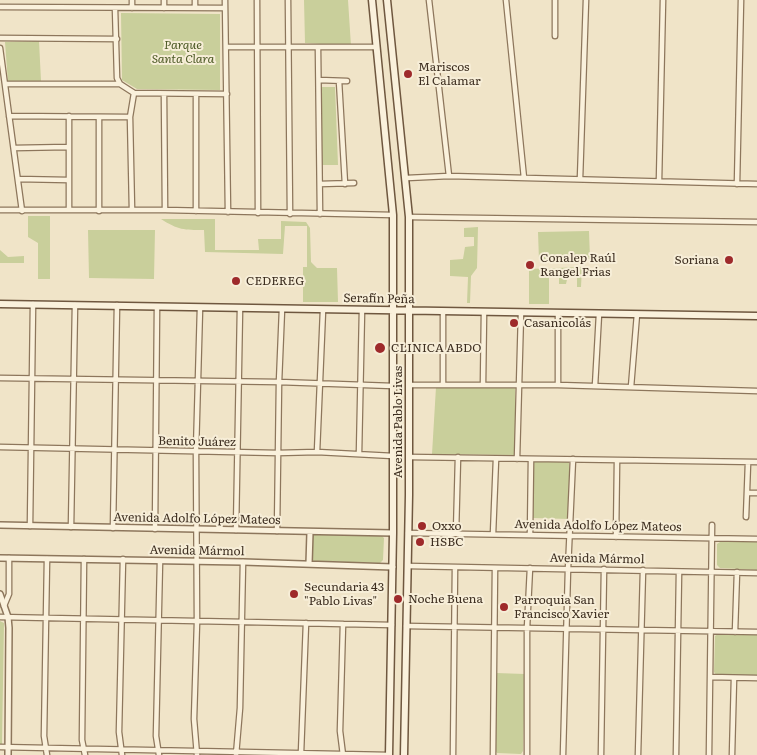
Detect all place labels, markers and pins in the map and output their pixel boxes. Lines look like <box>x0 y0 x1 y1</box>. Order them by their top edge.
place label: Mariscos El Calamar <box>418 60 481 88</box>
marker: Mariscos El Calamar <box>402 68 414 80</box>
place label: Conalep Raúl Rangel Frias <box>540 251 616 279</box>
place label: Soriana <box>674 253 719 267</box>
marker: Soriana <box>723 254 735 266</box>
marker: Conalep Raúl Rangel Frias <box>524 259 536 271</box>
place label: CEDEREG <box>246 274 304 288</box>
marker: CEDEREG <box>230 275 242 287</box>
place label: Casanicolás <box>524 316 591 330</box>
marker: Casanicolás <box>508 317 520 329</box>
marker: CLINICA ABDO <box>373 341 387 355</box>
place label: CLINICA ABDO <box>391 341 481 355</box>
place label: Oxxo <box>432 519 462 533</box>
marker: Oxxo <box>416 520 428 532</box>
place label: HSBC <box>430 535 464 549</box>
marker: HSBC <box>414 536 426 548</box>
place label: Secundaria 43 "Pablo Livas" <box>304 580 384 608</box>
marker: Secundaria 43 "Pablo Livas" <box>288 588 300 600</box>
place label: Noche Buena <box>408 592 483 606</box>
marker: Noche Buena <box>392 593 404 605</box>
place label: Parroquia San Francisco Xavier <box>514 593 609 621</box>
marker: Parroquia San Francisco Xavier <box>498 601 510 613</box>

